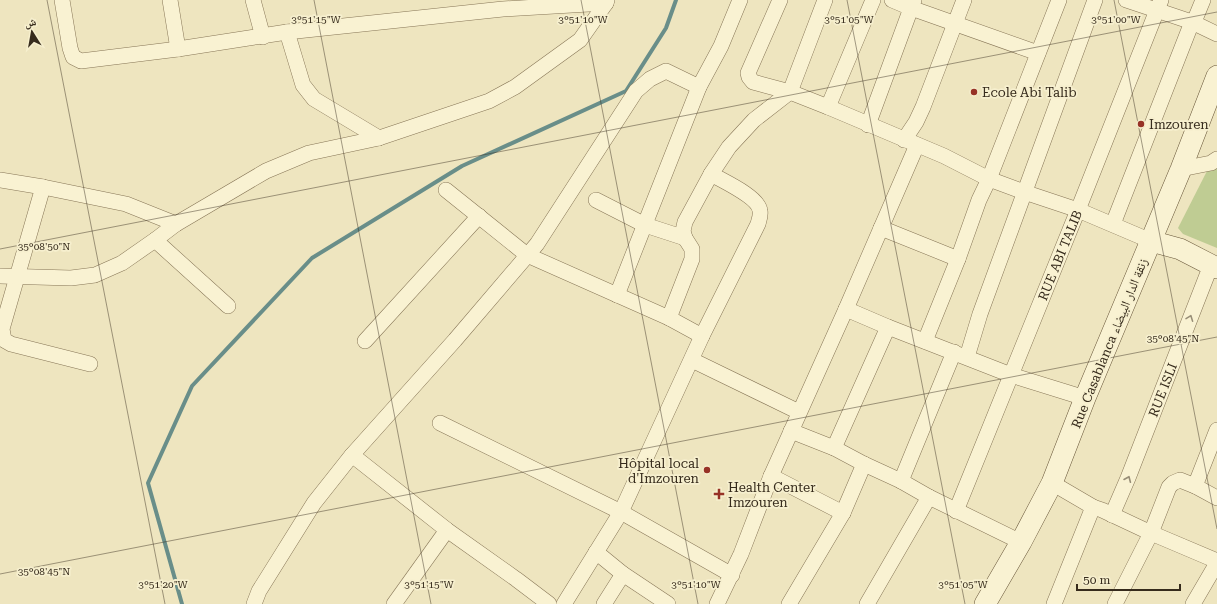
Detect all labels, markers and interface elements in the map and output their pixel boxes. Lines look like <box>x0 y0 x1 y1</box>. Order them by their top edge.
north arrow <box>12 12 52 52</box>
text: 3°51'15"W <box>291 14 342 25</box>
text: 3°51'10"W <box>558 14 609 25</box>
text: 3°51'05"W <box>824 14 875 25</box>
text: 3°51'00"W <box>1091 14 1142 25</box>
text: ش <box>23 15 38 31</box>
place label: Ecole Abi Talib <box>982 85 1077 100</box>
marker: Ecole Abi Talib <box>969 87 979 97</box>
place label: Imzouren <box>1149 117 1209 132</box>
marker: Imzouren <box>1136 119 1146 129</box>
street label: RUE ABI TALIB <box>1035 208 1085 303</box>
text: 35°08'50"N <box>18 241 70 252</box>
street label: Rue Casablanca زنقة الدار البيضاء <box>1068 256 1151 431</box>
one-way arrow <box>1185 315 1193 322</box>
text: 35°08'45"N <box>1147 333 1199 344</box>
street label: RUE ISLI <box>1146 361 1180 419</box>
place label: Hôpital local d'Imzouren <box>618 456 700 486</box>
marker: Hôpital local d'Imzouren <box>702 465 712 475</box>
one-way arrow <box>1123 475 1131 482</box>
place label: Health Center Imzouren <box>728 480 816 510</box>
marker: Health Center Imzouren <box>713 488 725 500</box>
text: 35°08'45"N <box>18 566 70 577</box>
scale bar <box>1077 566 1180 592</box>
text: 50 m <box>1083 573 1110 587</box>
text: 3°51'20"W <box>138 579 189 590</box>
text: 3°51'15"W <box>404 579 455 590</box>
text: 3°51'10"W <box>671 579 722 590</box>
text: 3°51'05"W <box>938 579 989 590</box>

